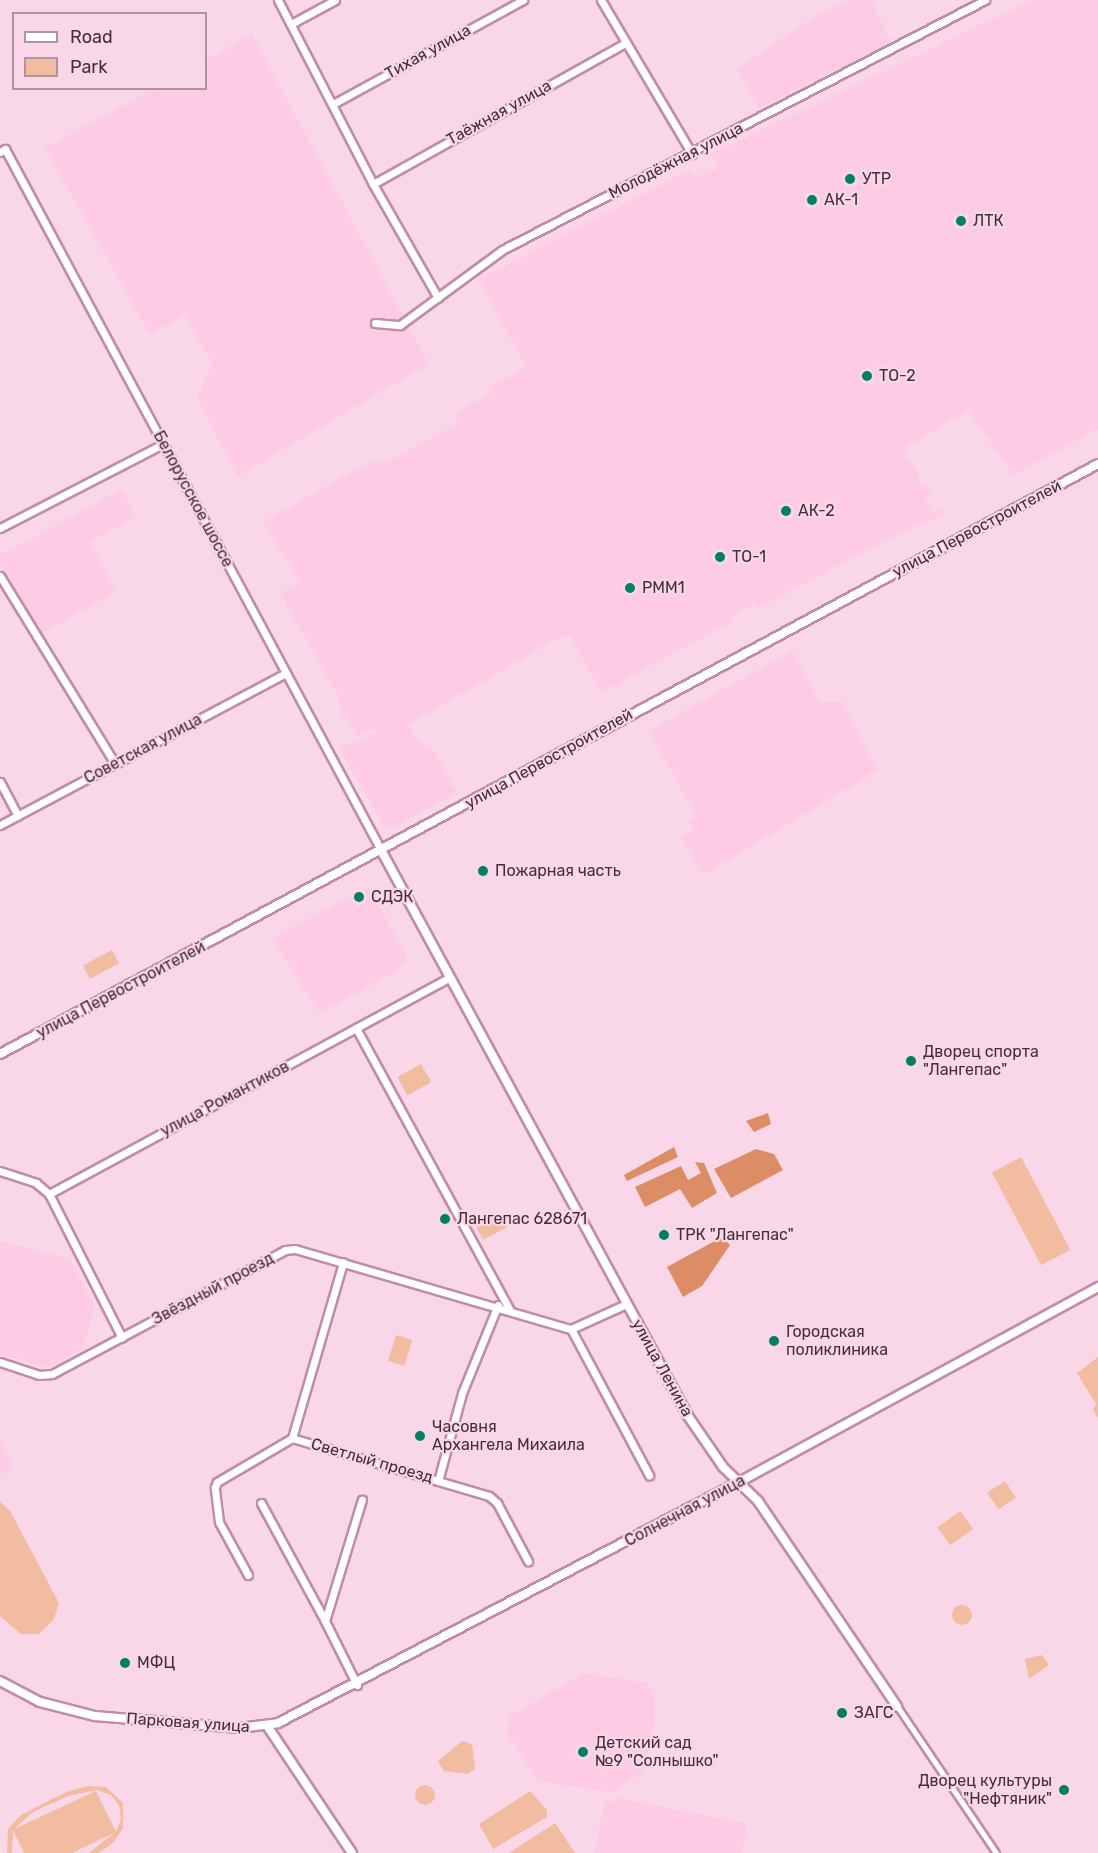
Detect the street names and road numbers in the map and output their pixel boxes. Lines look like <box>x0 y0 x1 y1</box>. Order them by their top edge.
street label: Тихая улица <box>382 21 474 83</box>
street label: Таёжная улица <box>443 76 555 150</box>
street label: Молодёжная улица <box>605 119 747 203</box>
street label: Белорусское шоссе <box>149 428 237 570</box>
street label: улица Первостроителей <box>889 476 1065 582</box>
street label: улица Первостроителей <box>462 705 636 813</box>
street label: Советская улица <box>81 710 205 788</box>
street label: улица Первостроителей <box>33 937 209 1043</box>
street label: улица Романтиков <box>157 1057 293 1141</box>
street label: Звёздный проезд <box>149 1249 277 1329</box>
street label: улица Ленина <box>627 1316 697 1420</box>
street label: Светлый проезд <box>309 1434 435 1488</box>
street label: Солнечная улица <box>621 1471 749 1551</box>
street label: Парковая улица <box>126 1709 250 1737</box>

